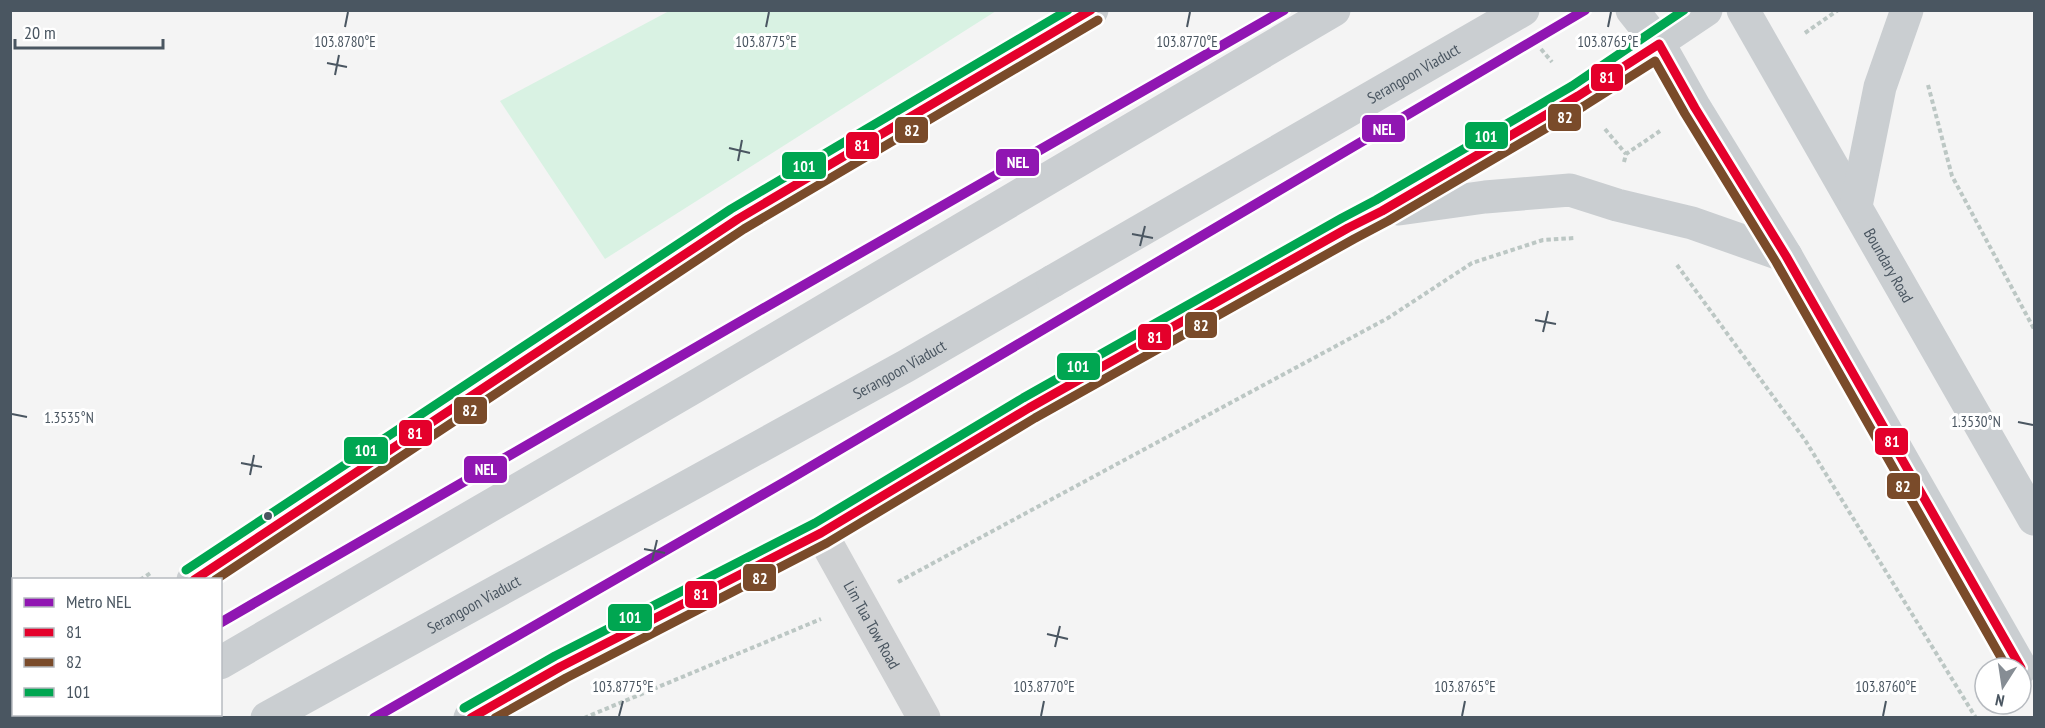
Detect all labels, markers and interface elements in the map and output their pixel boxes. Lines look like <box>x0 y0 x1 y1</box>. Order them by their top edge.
scale bar <box>15 12 164 50</box>
text: 20 m <box>24 21 56 44</box>
text: 103.8780°E <box>314 32 376 51</box>
text: 103.8775°E <box>735 32 797 51</box>
text: 103.8770°E <box>1156 32 1218 51</box>
text: 103.8765°E <box>1577 32 1639 51</box>
street label: Serangoon Viaduct <box>1364 38 1464 108</box>
line badge: 81 <box>1590 63 1624 92</box>
text: 81 <box>1599 67 1615 87</box>
line badge: 82 <box>1547 103 1582 132</box>
text: 82 <box>1557 107 1573 127</box>
line badge: NEL <box>1361 114 1406 143</box>
line badge: 82 <box>894 116 929 144</box>
text: NEL <box>1373 119 1395 139</box>
text: 82 <box>904 120 920 140</box>
line badge: 101 <box>1464 121 1509 150</box>
text: 101 <box>1475 126 1497 146</box>
line badge: 81 <box>845 131 880 160</box>
text: 81 <box>854 135 870 155</box>
line badge: NEL <box>995 148 1040 177</box>
line badge: 101 <box>781 151 827 180</box>
text: NEL <box>1007 152 1029 172</box>
text: 101 <box>793 156 815 176</box>
street label: Boundary Road <box>1860 224 1918 306</box>
line badge: 82 <box>1184 311 1218 339</box>
text: 82 <box>1193 315 1209 335</box>
line badge: 81 <box>1137 323 1172 351</box>
text: 81 <box>1147 327 1163 347</box>
street label: Serangoon Viaduct <box>849 335 950 403</box>
line badge: 101 <box>1056 352 1101 381</box>
text: 101 <box>1067 356 1089 376</box>
line badge: 82 <box>453 396 488 425</box>
text: 82 <box>462 400 478 420</box>
text: 1.3535°N <box>44 408 94 427</box>
text: 1.3530°N <box>1951 412 2001 431</box>
line badge: 81 <box>398 419 433 447</box>
text: 81 <box>407 423 423 443</box>
line badge: 81 <box>1874 427 1909 456</box>
text: 81 <box>1884 431 1900 451</box>
line badge: 101 <box>343 436 389 465</box>
text: 101 <box>355 440 377 460</box>
line badge: NEL <box>463 455 508 484</box>
text: NEL <box>475 459 497 479</box>
line badge: 82 <box>1886 472 1921 500</box>
text: 82 <box>1895 476 1911 496</box>
unlabelled marker <box>262 510 274 522</box>
line badge: 82 <box>742 563 777 592</box>
text: 82 <box>752 568 768 588</box>
street label: Serangoon Viaduct <box>424 570 524 638</box>
street label: Lim Tua Tow Road <box>840 577 905 672</box>
legend <box>12 578 222 716</box>
line badge: 81 <box>684 580 718 609</box>
text: 81 <box>693 584 709 604</box>
text: Metro NEL <box>66 590 132 613</box>
line badge: 101 <box>607 603 653 632</box>
text: 101 <box>619 607 641 627</box>
text: 81 <box>66 620 82 643</box>
text: 82 <box>66 650 82 673</box>
north arrow <box>1973 656 2033 716</box>
text: 103.8775°E <box>592 677 654 696</box>
text: 103.8770°E <box>1013 677 1075 696</box>
text: 103.8765°E <box>1434 677 1496 696</box>
text: 103.8760°E <box>1855 677 1917 696</box>
text: 101 <box>66 680 90 703</box>
text: N <box>1994 690 2006 711</box>

